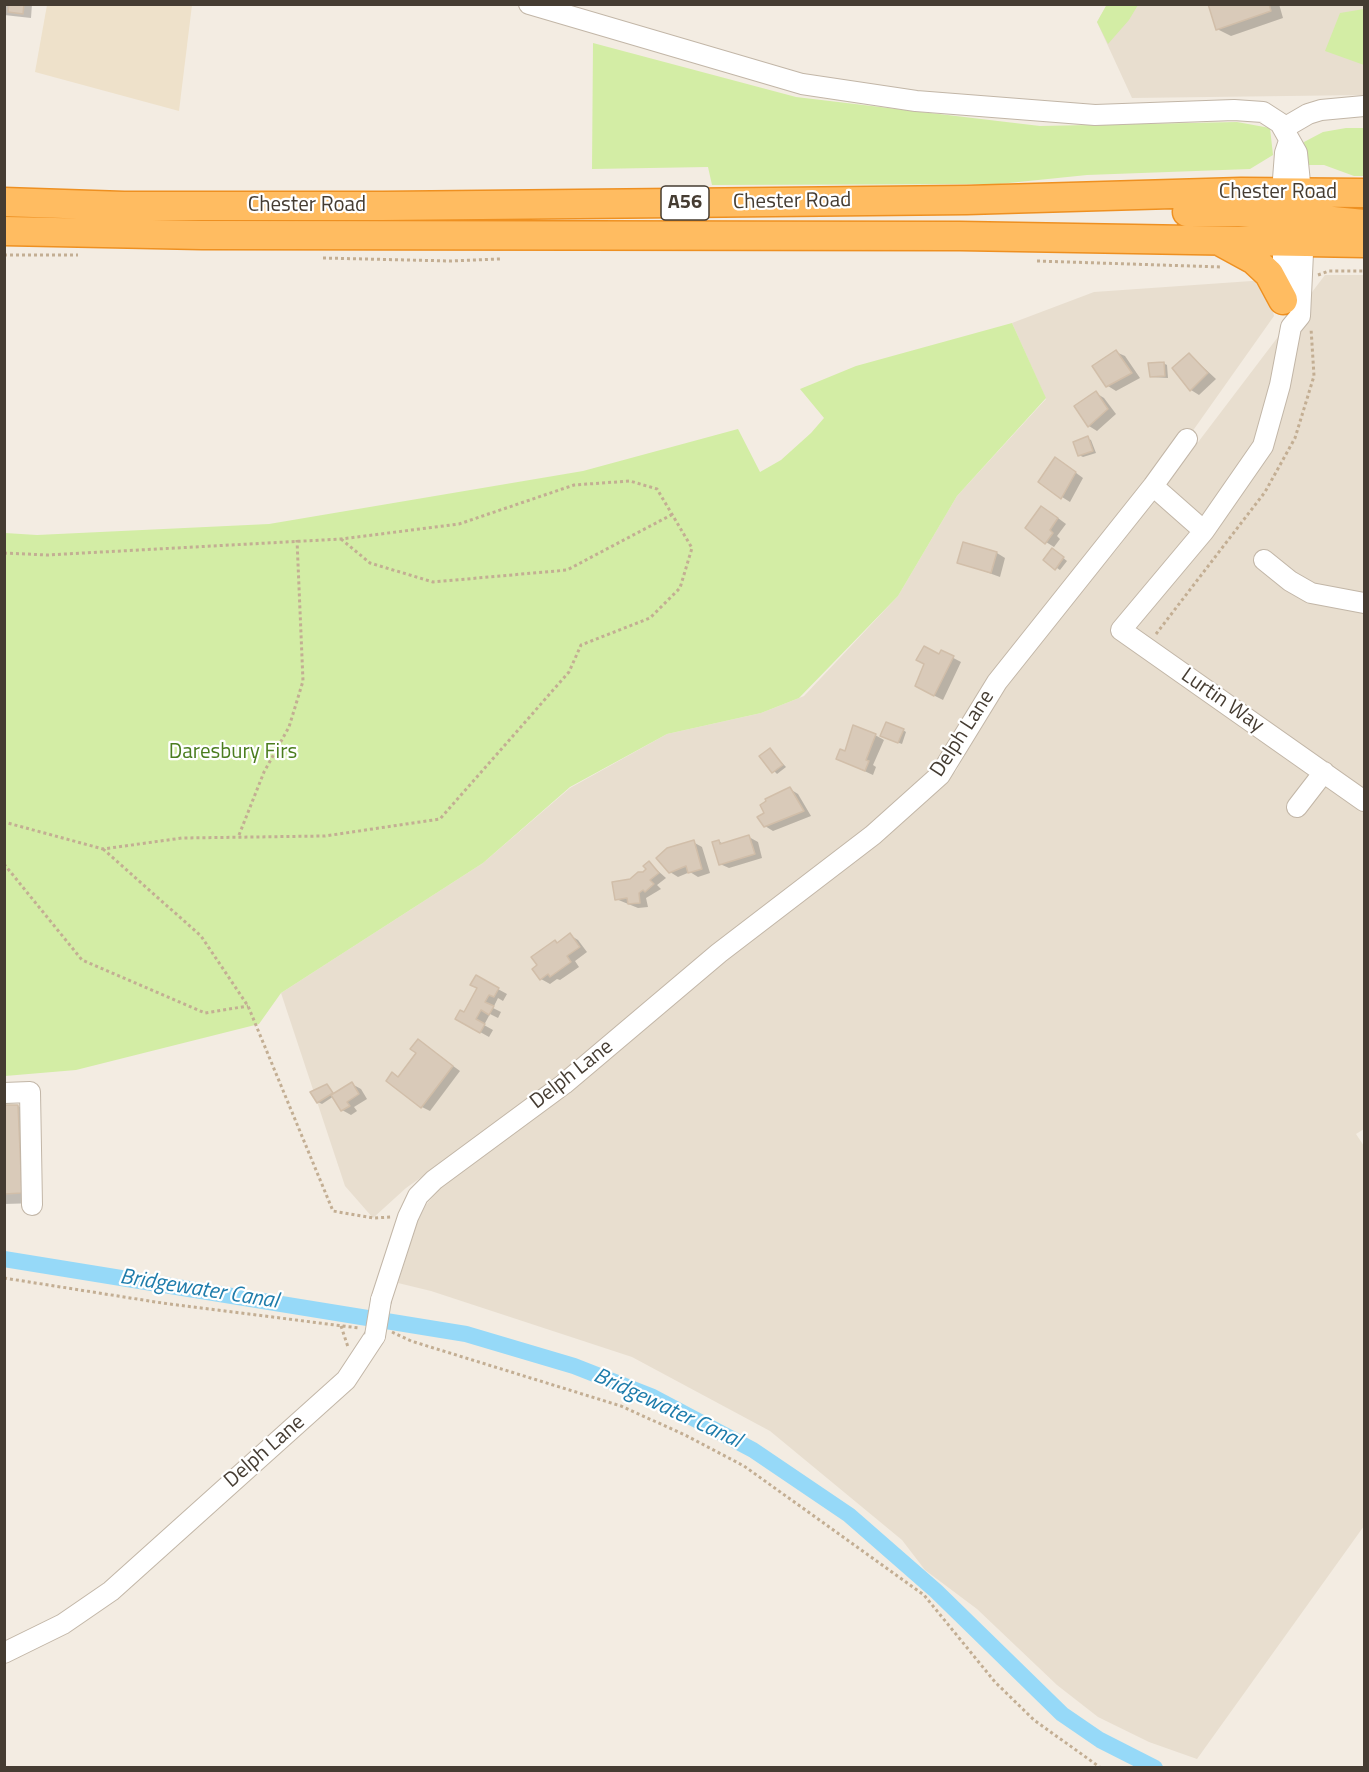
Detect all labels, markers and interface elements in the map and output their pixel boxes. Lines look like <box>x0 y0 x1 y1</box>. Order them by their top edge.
street label: Chester Road <box>1219 180 1337 206</box>
road number: A56 <box>661 186 709 220</box>
street label: Chester Road <box>733 188 851 216</box>
street label: Chester Road <box>248 193 366 219</box>
street label: Lurtin Way <box>1176 663 1268 739</box>
street label: Delph Lane <box>926 686 1000 782</box>
park label: Daresbury Firs <box>169 740 297 766</box>
street label: Delph Lane <box>525 1035 619 1115</box>
water label: Bridgewater Canal <box>118 1264 280 1316</box>
water label: Bridgewater Canal <box>589 1363 745 1455</box>
street label: Delph Lane <box>220 1410 310 1494</box>

